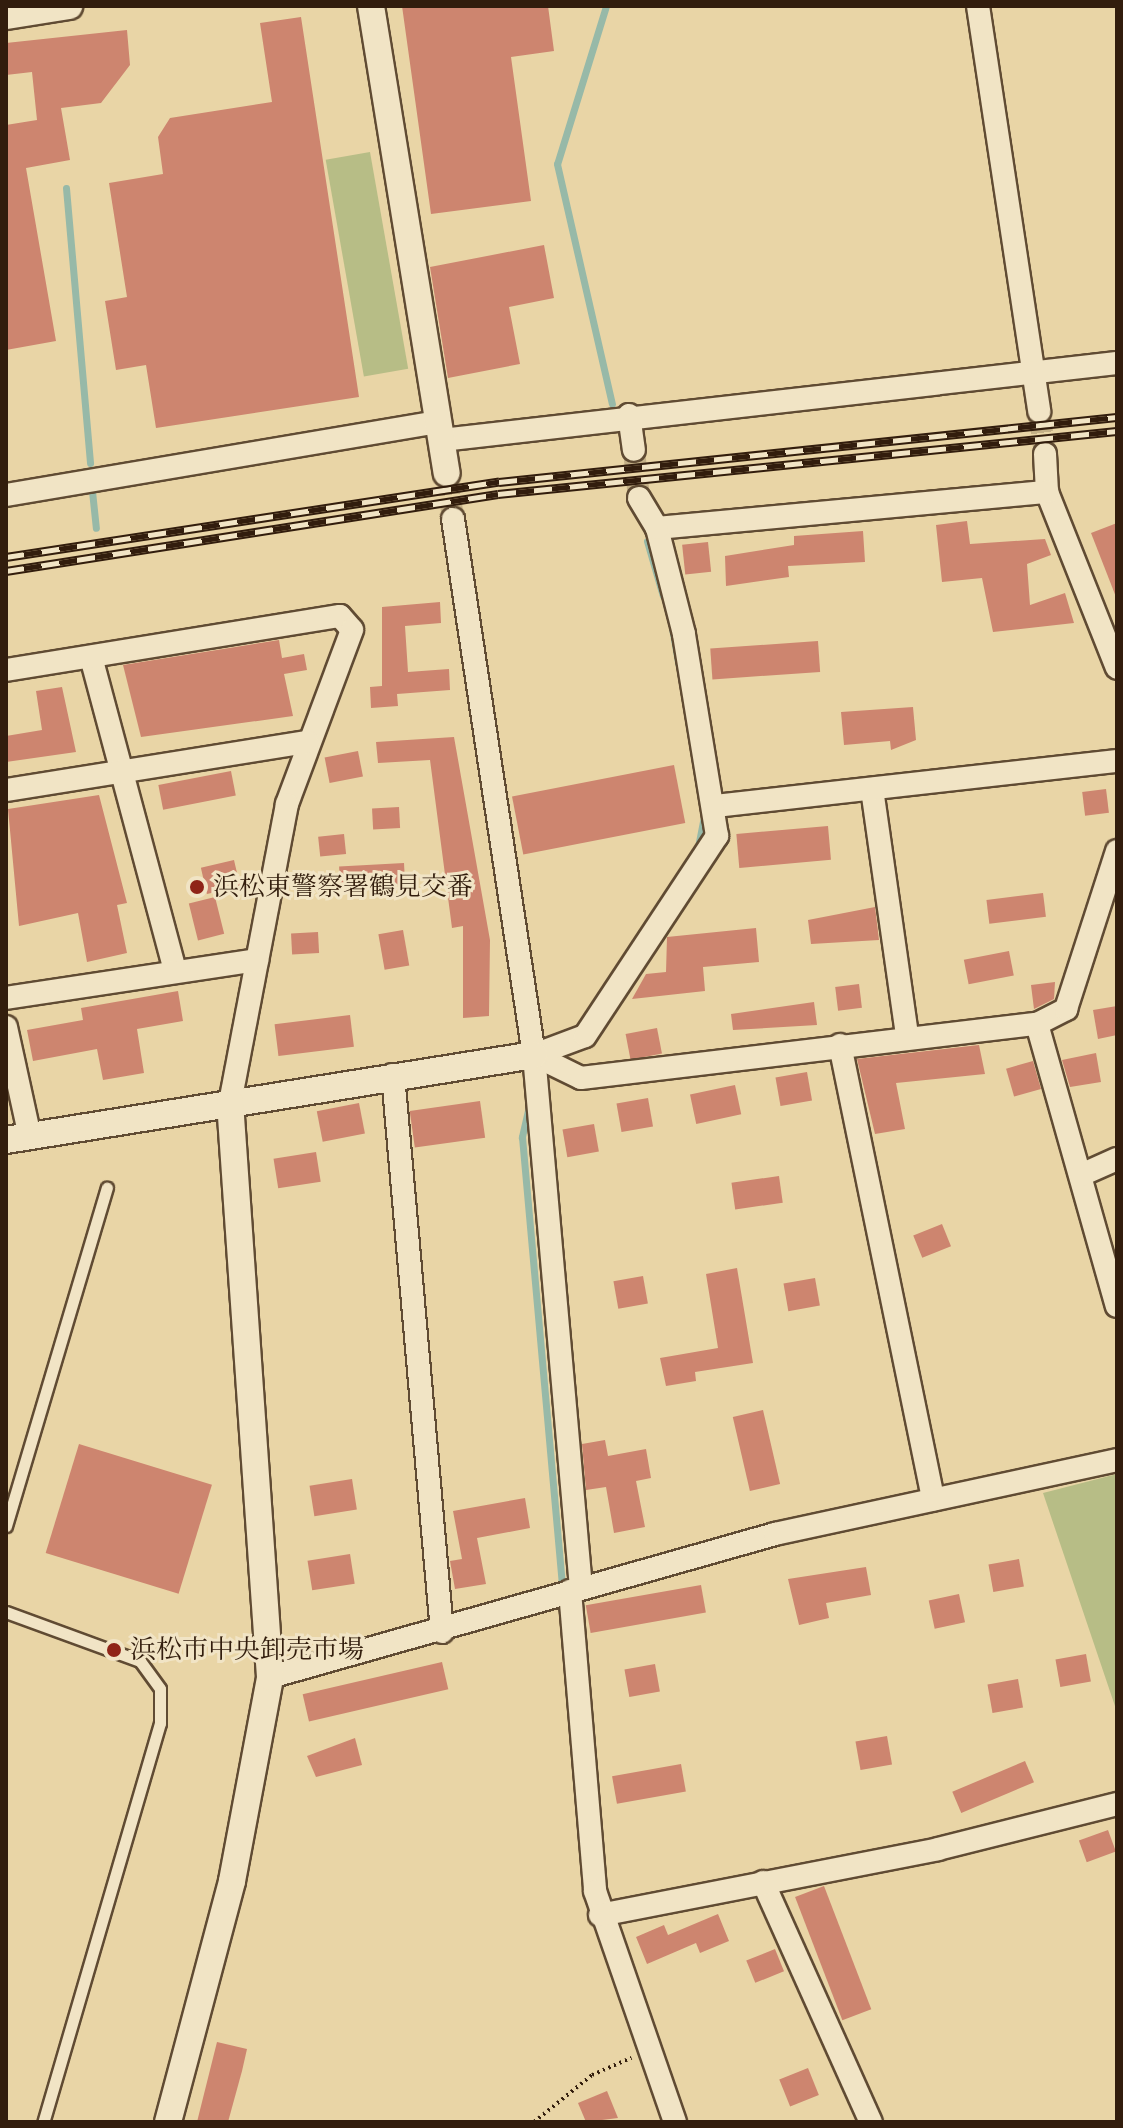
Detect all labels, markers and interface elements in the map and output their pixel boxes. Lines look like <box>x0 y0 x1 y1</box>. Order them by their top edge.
place label: 浜松東警察署鶴見交番 <box>213 871 473 903</box>
marker: 浜松東警察署鶴見交番 <box>188 878 206 896</box>
place label: 浜松市中央卸売市場 <box>130 1634 364 1666</box>
marker: 浜松市中央卸売市場 <box>105 1641 123 1659</box>

